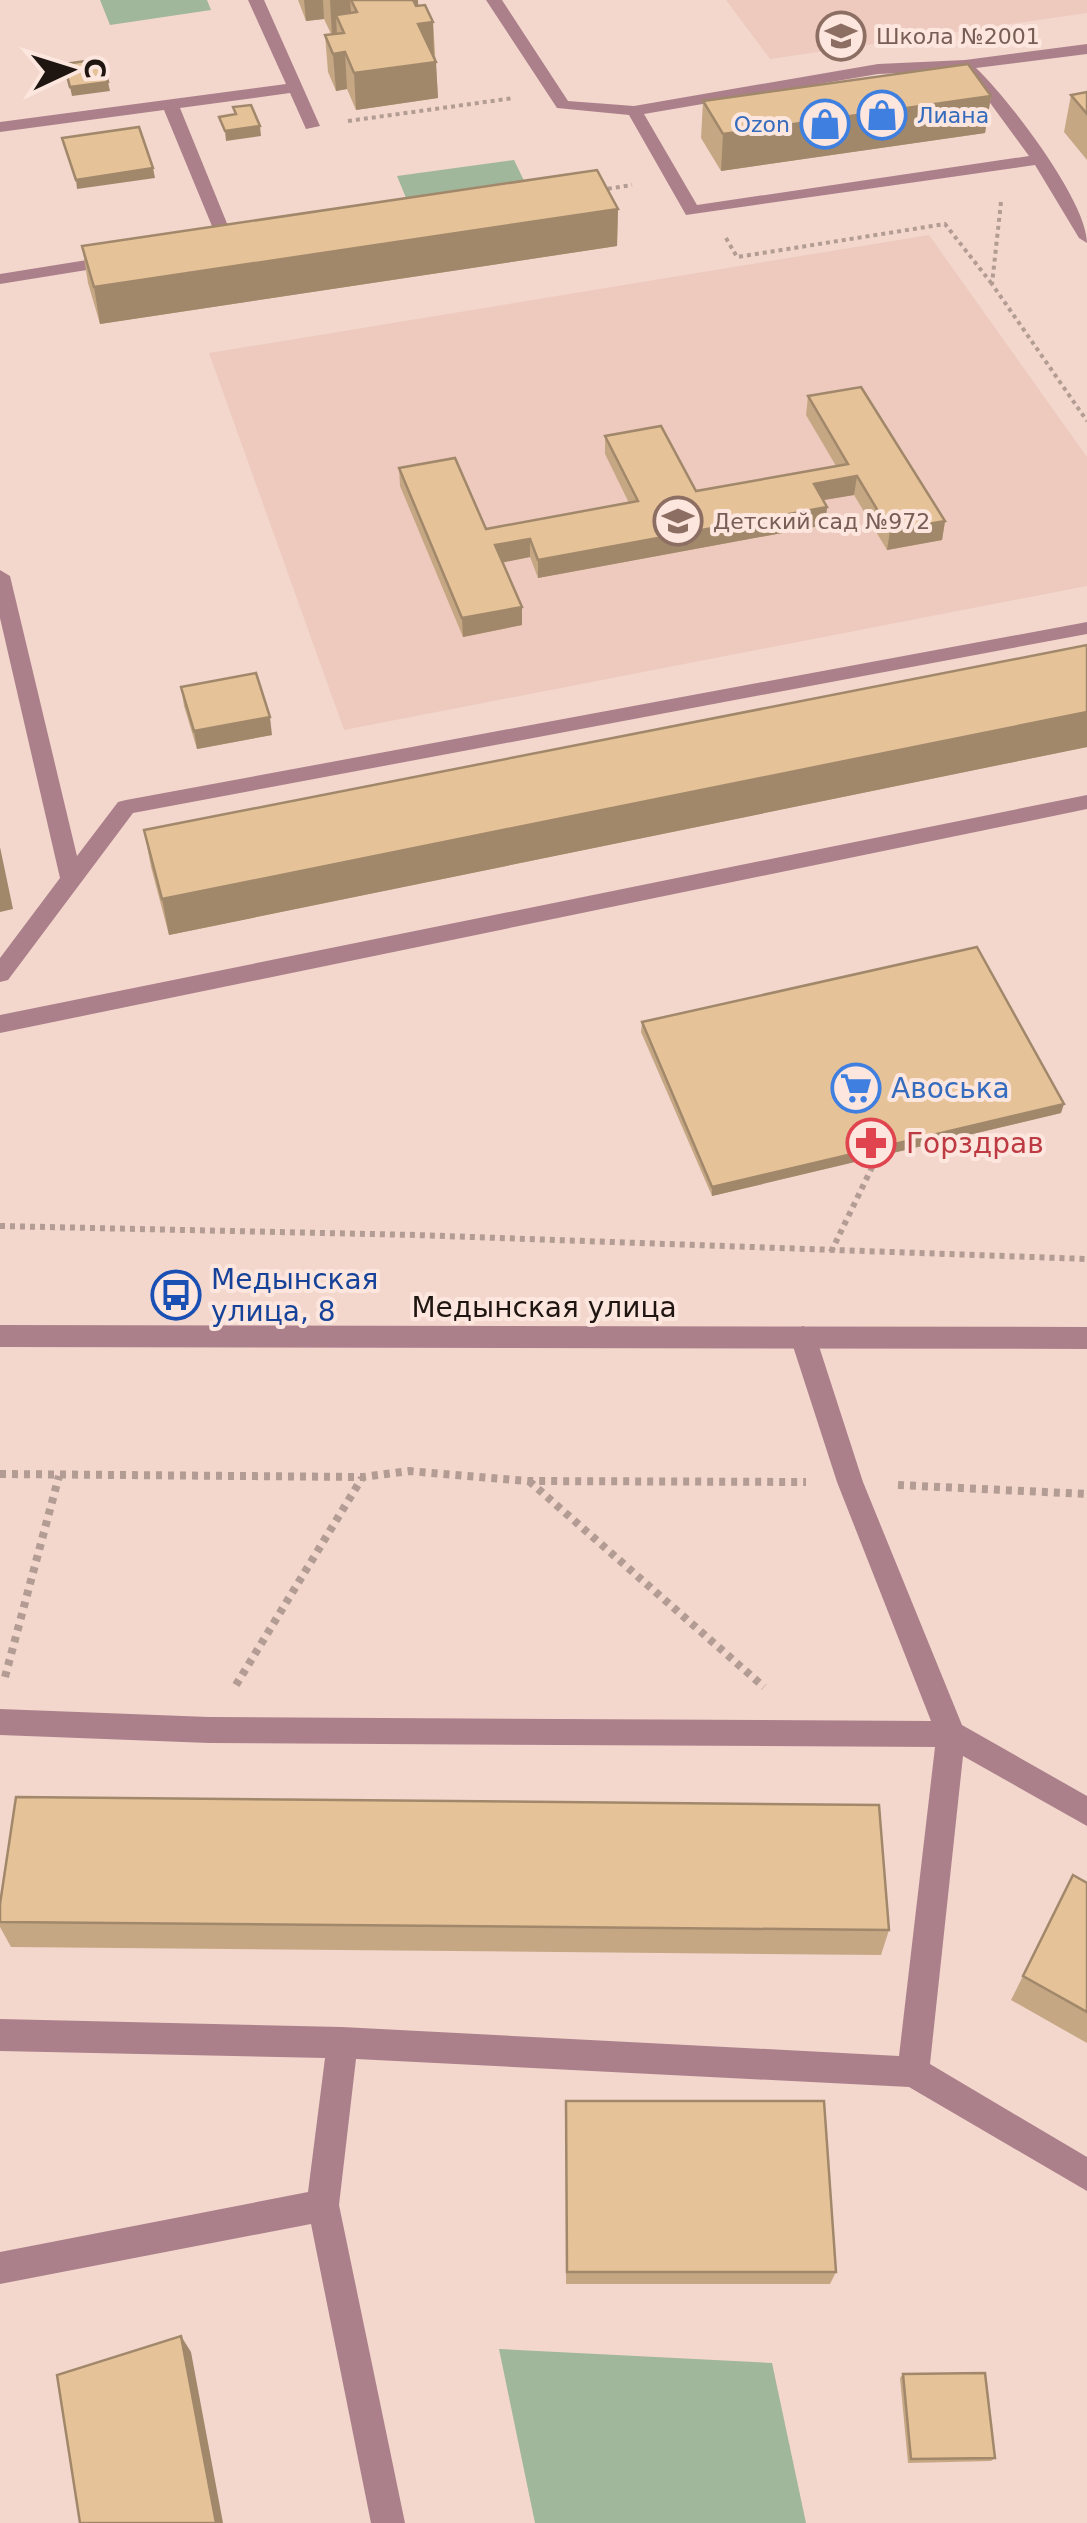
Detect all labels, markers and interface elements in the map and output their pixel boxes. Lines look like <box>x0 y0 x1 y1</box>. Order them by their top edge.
school or university icon: Школа №2001 <box>815 10 867 62</box>
north arrow <box>20 20 120 120</box>
place label: Школа №2001 <box>876 24 1040 49</box>
text: С <box>77 57 112 80</box>
shop icon: Лиана <box>856 89 908 141</box>
shop icon: Ozon <box>799 98 851 150</box>
place label: Лиана <box>917 103 989 128</box>
place label: Ozon <box>734 112 790 137</box>
school or university icon: Детский сад №972 <box>652 495 704 547</box>
place label: Детский сад №972 <box>713 509 930 534</box>
supermarket icon: Авоська <box>830 1062 882 1114</box>
place label: Авоська <box>891 1072 1010 1105</box>
pharmacy icon: Горздрав <box>845 1117 897 1169</box>
place label: Горздрав <box>906 1127 1044 1160</box>
place label: Медынская улица, 8 <box>211 1263 378 1328</box>
bus stop icon: Медынская улица, 8 <box>150 1269 202 1321</box>
street label: Медынская улица <box>411 1291 677 1324</box>

